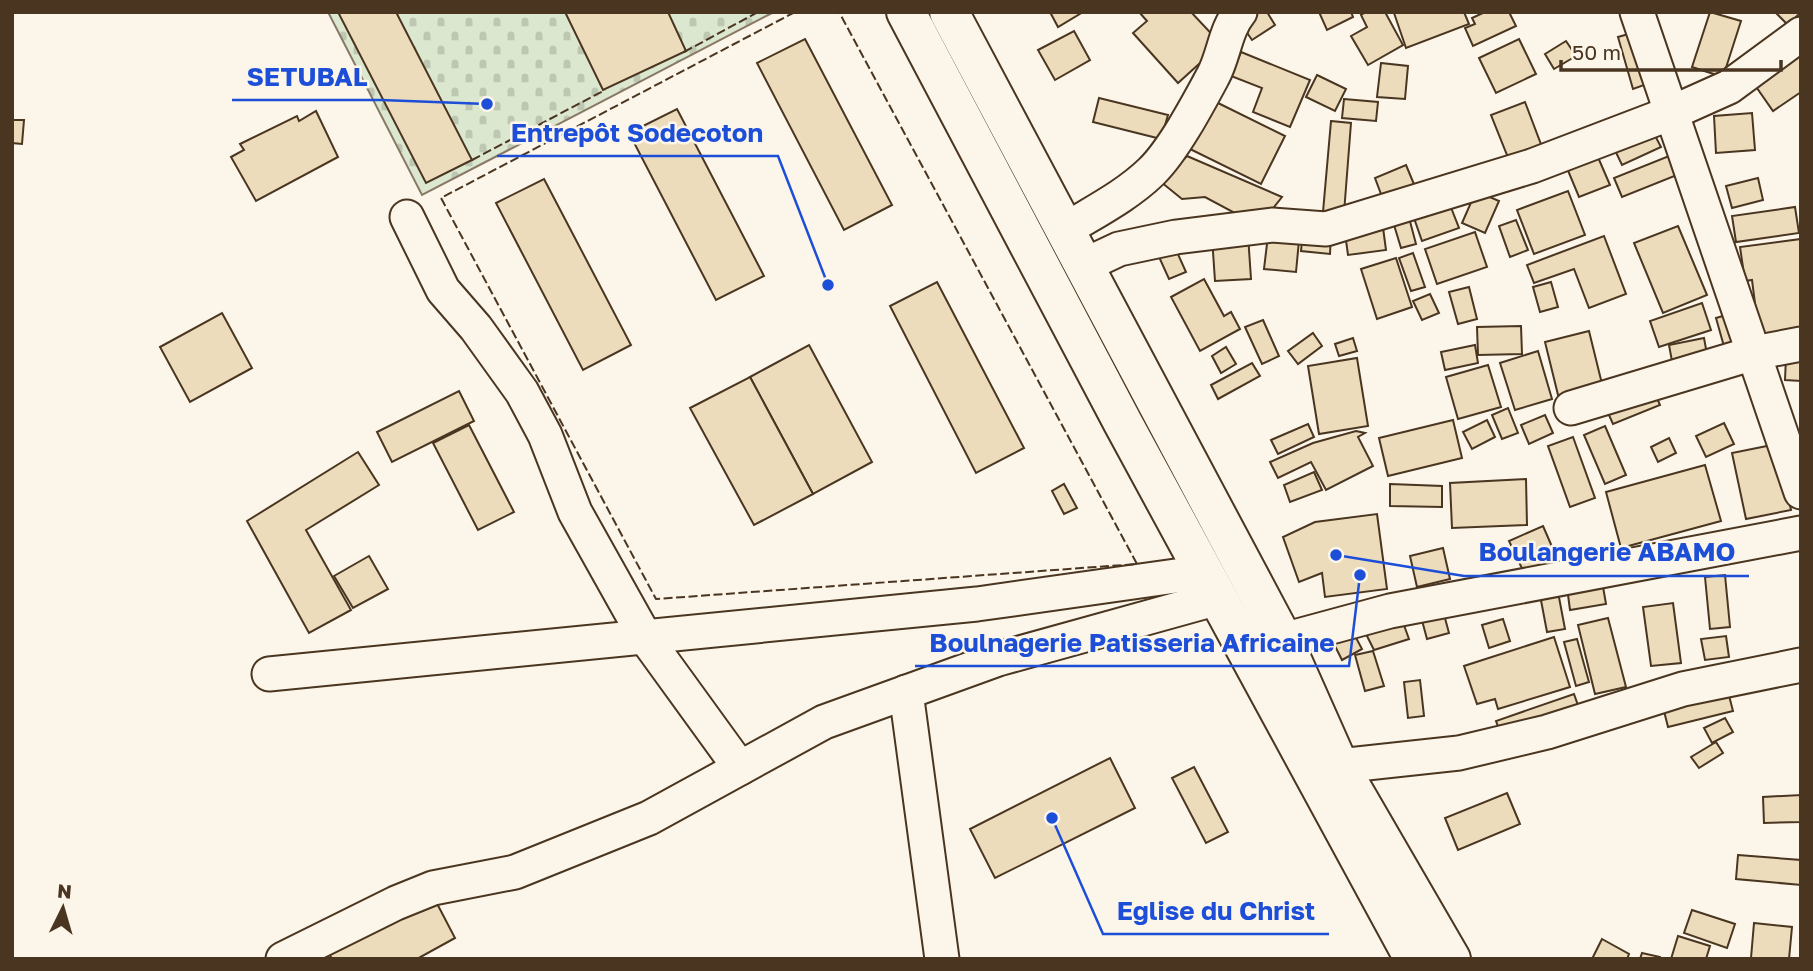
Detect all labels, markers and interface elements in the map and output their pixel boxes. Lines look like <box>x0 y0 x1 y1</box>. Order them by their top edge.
scale bar <box>1561 28 1782 72</box>
text: 50 m <box>1572 39 1621 65</box>
callout: SETUBAL <box>232 53 381 100</box>
text: SETUBAL <box>246 61 368 92</box>
callout: Entrepôt Sodecoton <box>497 109 778 156</box>
text: Entrepôt Sodecoton <box>511 117 763 148</box>
callout: Boulangerie ABAMO <box>1464 529 1749 576</box>
text: Boulangerie ABAMO <box>1478 536 1736 567</box>
callout: Boulnagerie Patisseria Africaine <box>915 619 1349 666</box>
text: Boulnagerie Patisseria Africaine <box>929 627 1335 658</box>
north arrow <box>28 873 98 943</box>
text: N <box>56 878 73 903</box>
callout: Eglise du Christ <box>1103 887 1329 934</box>
text: Eglise du Christ <box>1117 895 1315 926</box>

